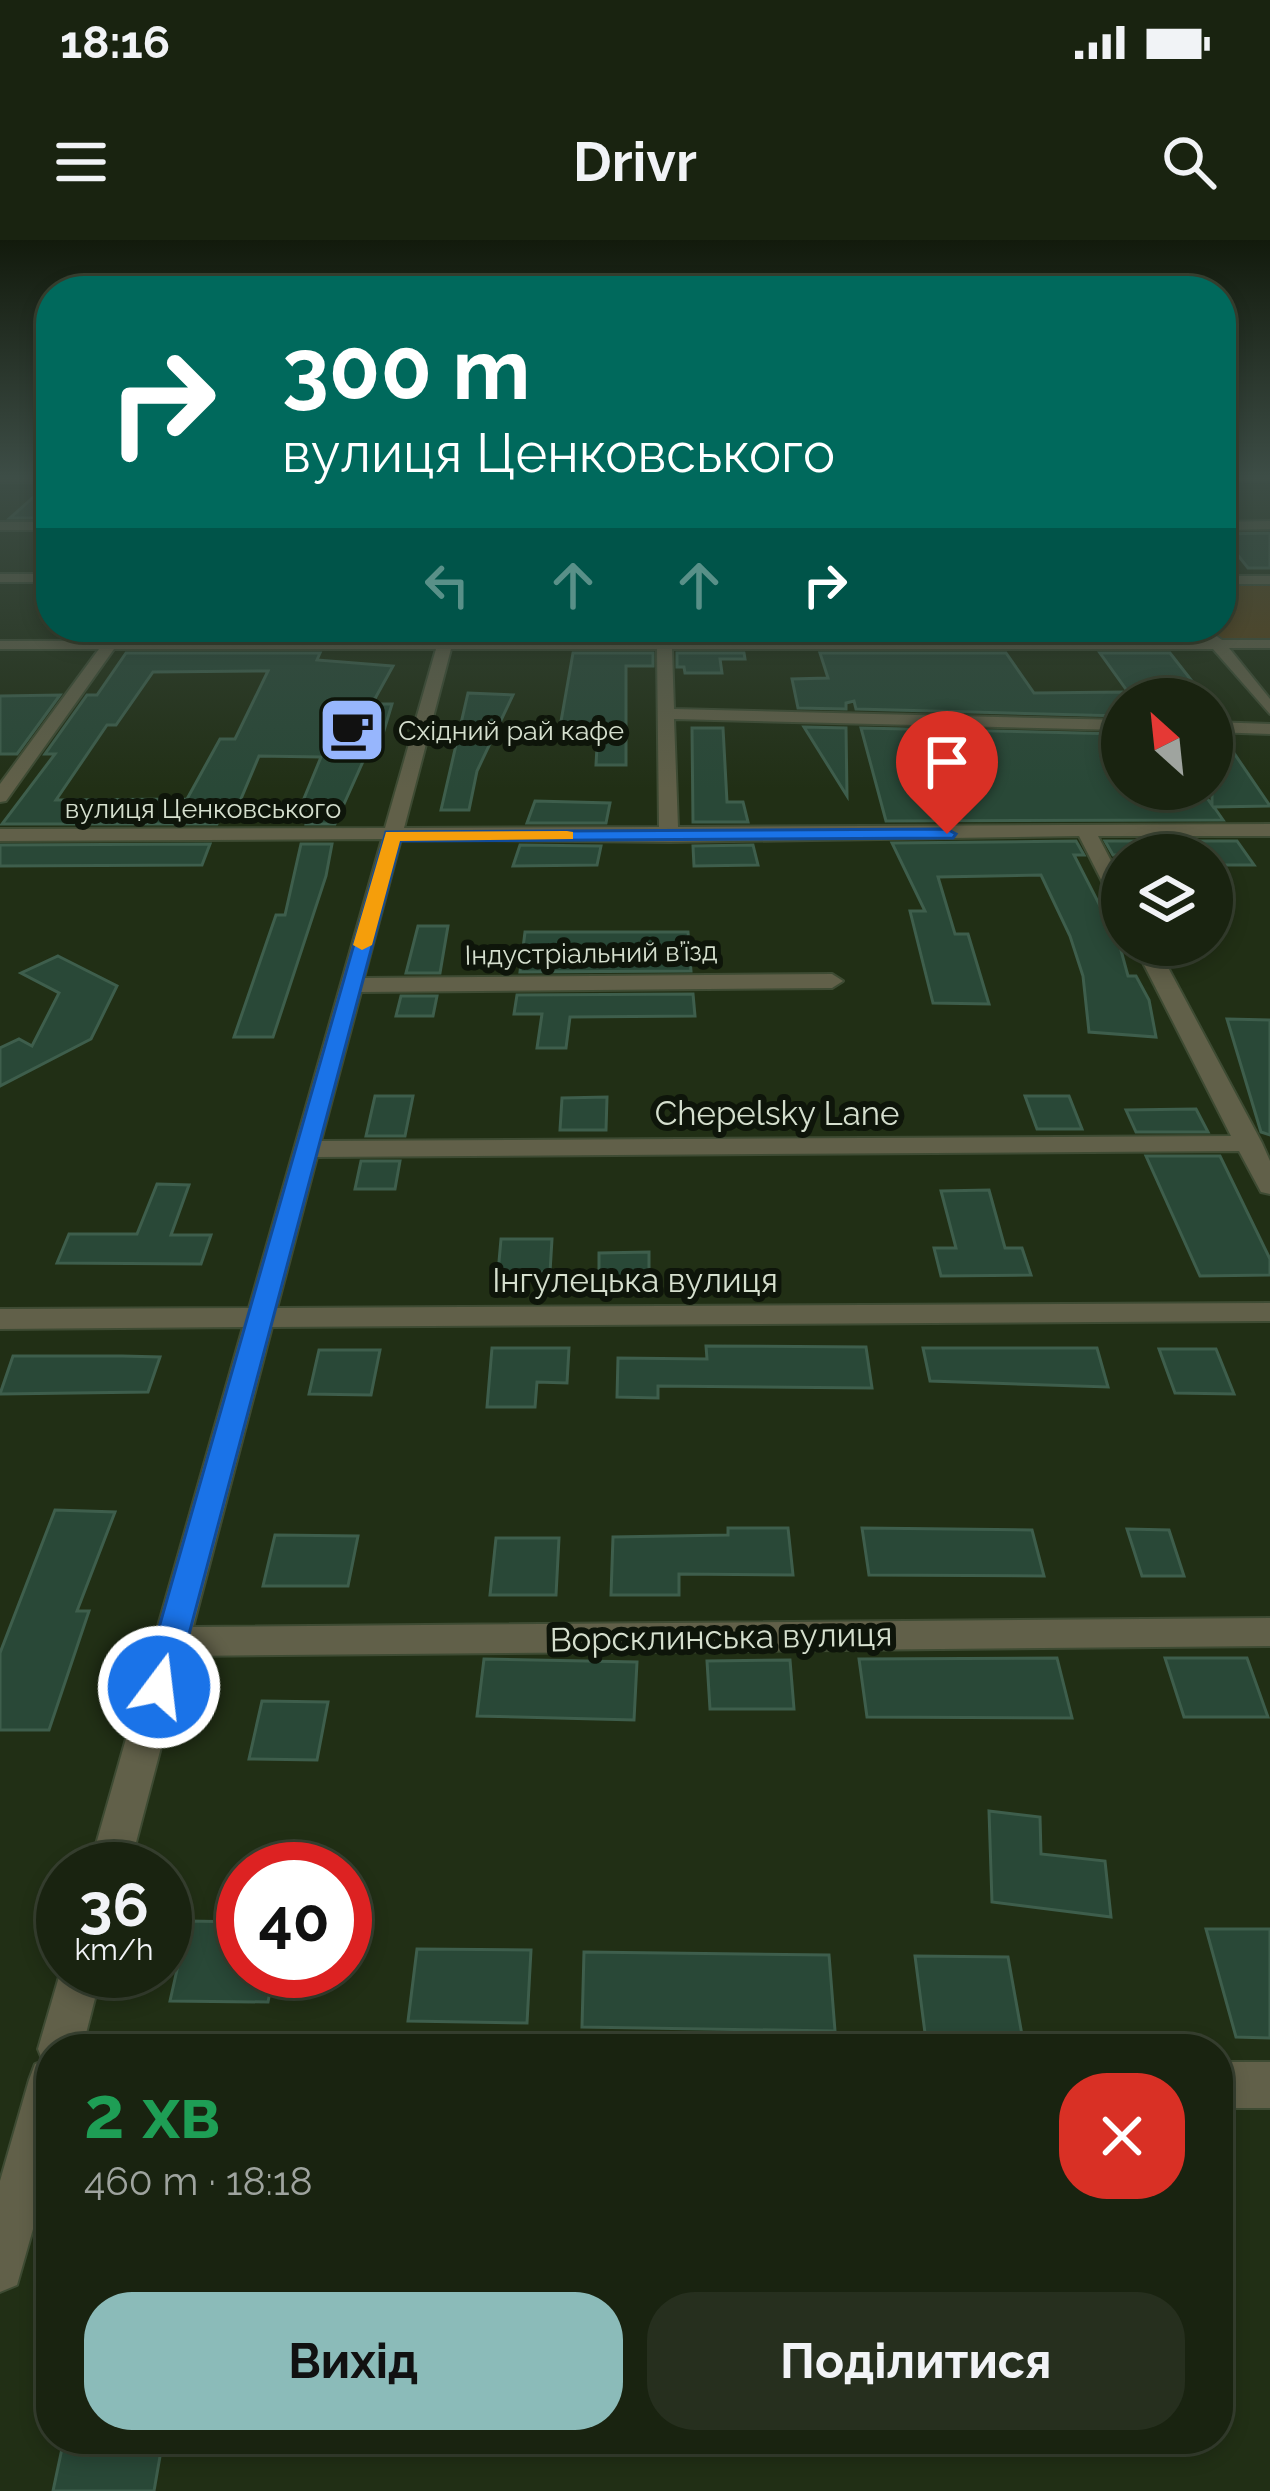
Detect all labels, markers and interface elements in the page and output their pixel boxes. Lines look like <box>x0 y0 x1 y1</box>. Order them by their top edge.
text: 18:16 <box>60 16 170 69</box>
icon: menu <box>48 129 114 195</box>
icon: search <box>1156 129 1222 195</box>
text: Drivr <box>573 130 697 194</box>
text: 300 m <box>282 320 530 419</box>
icon: right <box>84 324 240 480</box>
text: вулиця Ценковського <box>282 421 835 485</box>
icon: left <box>414 552 480 618</box>
icon: ahead <box>540 552 606 618</box>
icon: ahead <box>666 552 732 618</box>
icon: right <box>792 552 858 618</box>
north arrow <box>1101 678 1233 810</box>
map controls <box>1101 678 1233 966</box>
cafe icon: Східний рай кафе <box>317 695 387 765</box>
pin <box>896 711 998 834</box>
place label: Східний рай кафе <box>398 715 624 746</box>
icon: arrive <box>914 729 980 795</box>
street label: вулиця Ценковського <box>65 793 341 824</box>
button: layers <box>1101 834 1233 966</box>
street label: Індустріальний в’їзд <box>464 935 718 971</box>
street label: Chepelsky Lane <box>655 1094 899 1133</box>
street label: Інгулецька вулиця <box>492 1261 778 1300</box>
street label: Ворсклинська вулиця <box>549 1615 893 1659</box>
position arrow <box>96 1624 222 1750</box>
speed limit sign: 40 <box>216 1842 372 1998</box>
text: 36 <box>79 1870 149 1940</box>
text: km/h <box>74 1932 154 1967</box>
text: 2 хв <box>84 2070 221 2155</box>
button: close <box>1059 2073 1185 2199</box>
text: 460 m · 18:18 <box>84 2158 313 2204</box>
button: Вихід <box>84 2292 623 2430</box>
button: Поділитися <box>647 2292 1185 2430</box>

